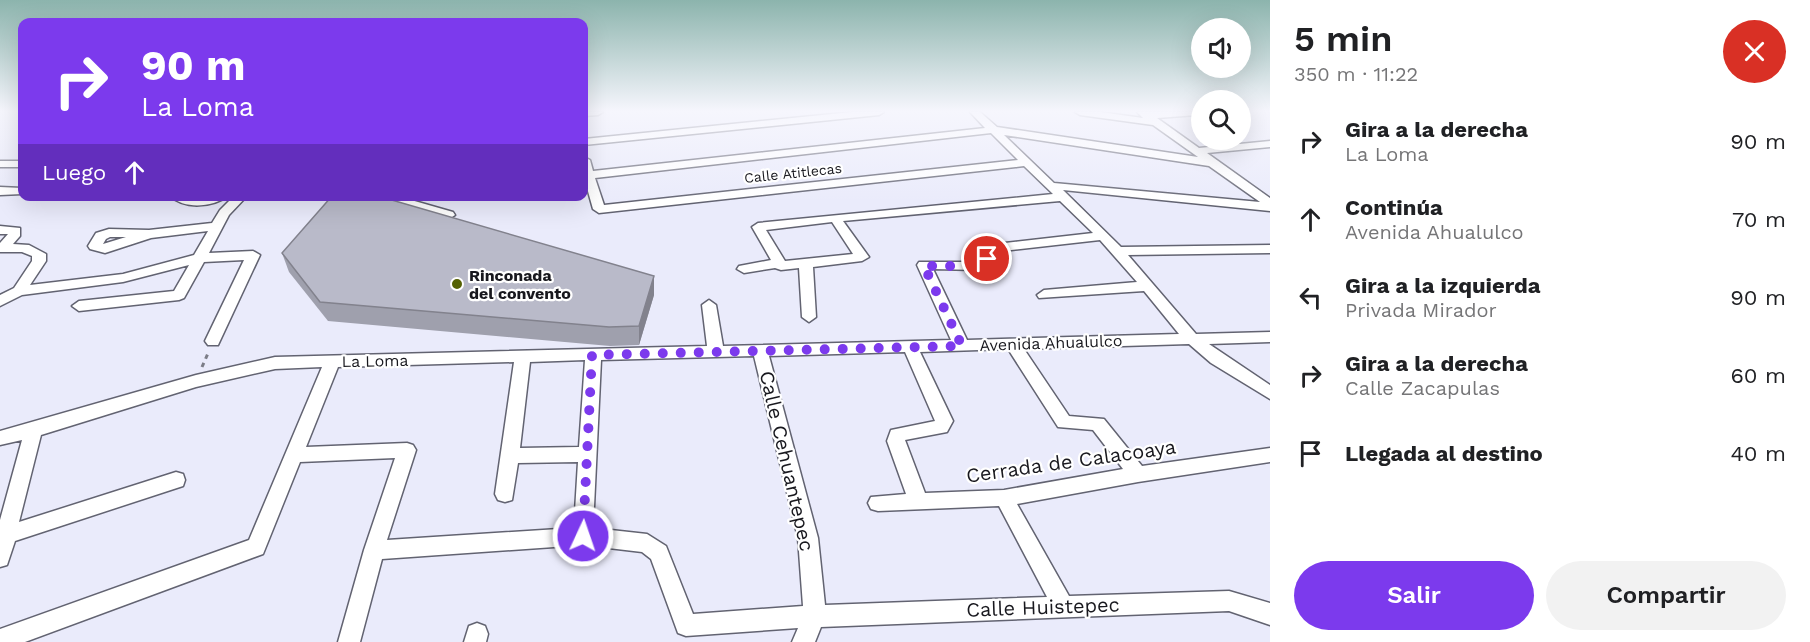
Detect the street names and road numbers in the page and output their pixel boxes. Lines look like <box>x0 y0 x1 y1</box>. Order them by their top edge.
street label: Calle Atitlecas <box>743 160 843 186</box>
street label: Avenida Ahualulco <box>979 331 1123 355</box>
street label: La Loma <box>341 351 409 371</box>
street label: Calle Cehuantepec <box>755 368 819 554</box>
street label: Cerrada de Calacoaya <box>965 434 1177 488</box>
street label: Calle Huistepec <box>966 592 1120 622</box>

